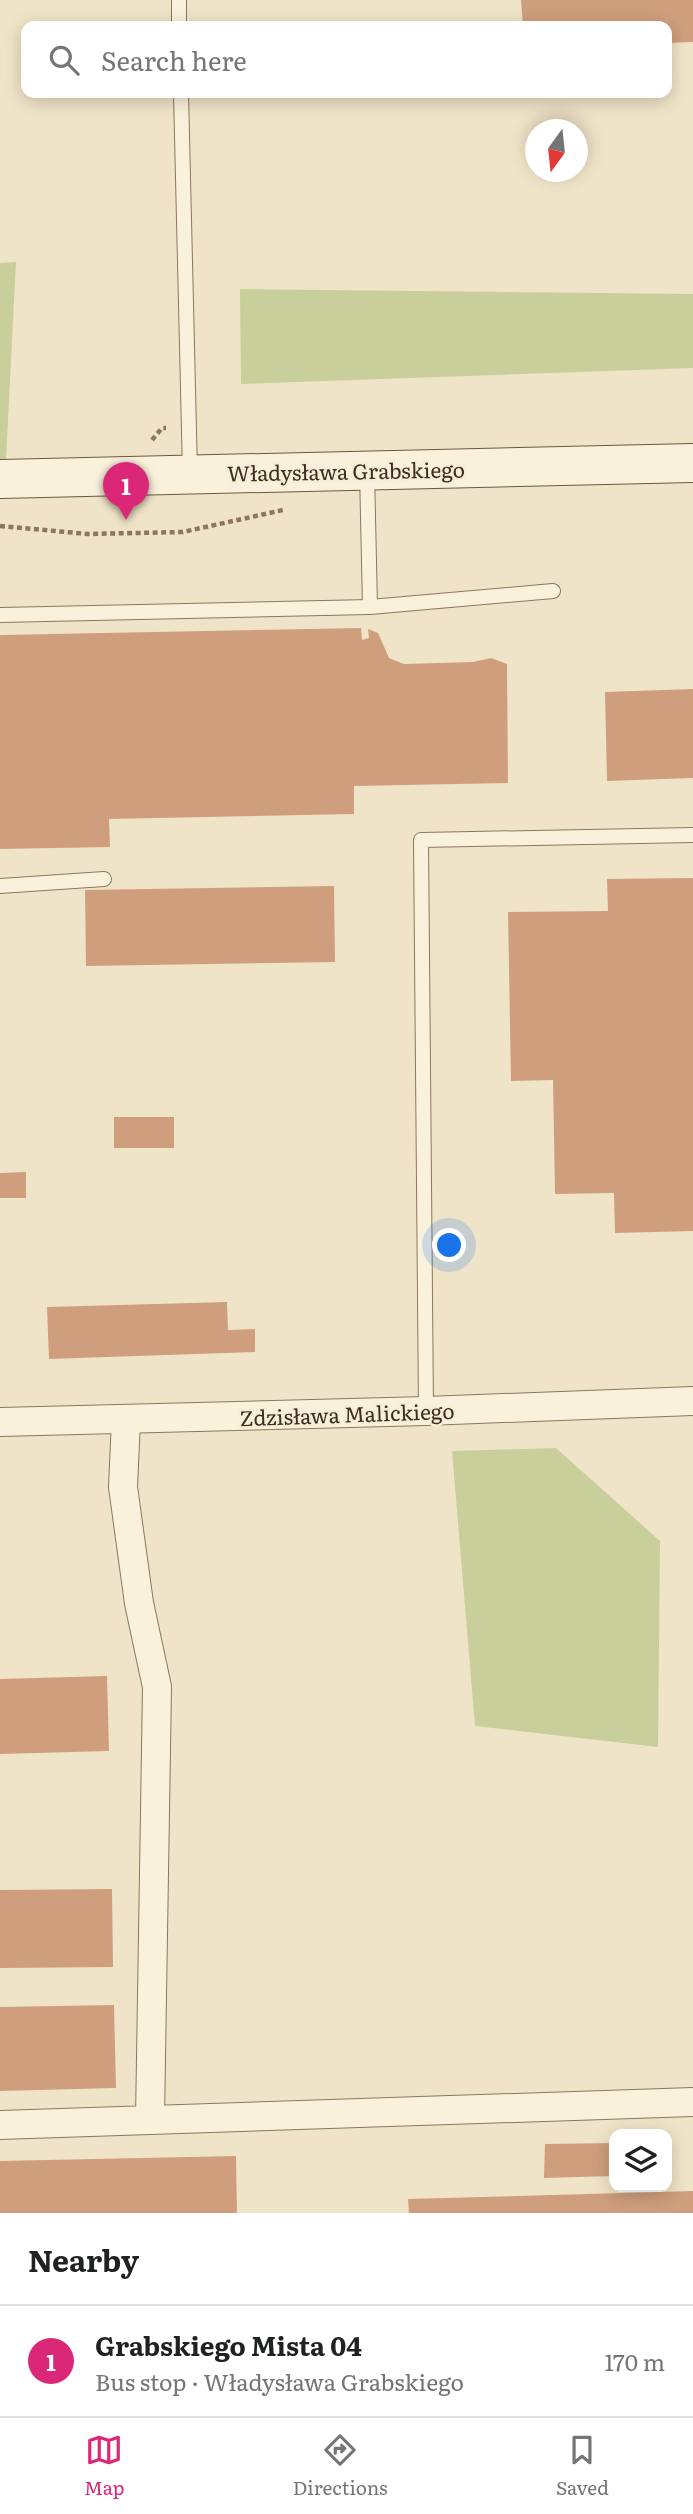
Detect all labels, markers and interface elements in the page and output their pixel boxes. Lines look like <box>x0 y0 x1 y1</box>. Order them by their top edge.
search box <box>21 21 672 98</box>
text: Search here <box>101 40 247 79</box>
icon: search <box>45 41 83 79</box>
north arrow <box>525 119 588 182</box>
street label: Władysława Grabskiego <box>227 452 465 488</box>
pin: 1 <box>103 462 149 520</box>
your location <box>432 1228 466 1262</box>
street label: Zdzisława Malickiego <box>239 1394 455 1432</box>
map controls <box>609 2129 672 2192</box>
button: layers <box>609 2129 672 2192</box>
text: Nearby <box>28 2237 139 2281</box>
text: Grabskiego Mista 04 <box>95 2325 362 2364</box>
text: 1 <box>46 2344 56 2378</box>
text: 170 m <box>604 2344 665 2378</box>
text: Bus stop · Władysława Grabskiego <box>95 2364 464 2398</box>
tab: Map <box>84 2431 125 2501</box>
tab: Directions <box>293 2431 388 2501</box>
tab: Saved <box>556 2431 609 2501</box>

